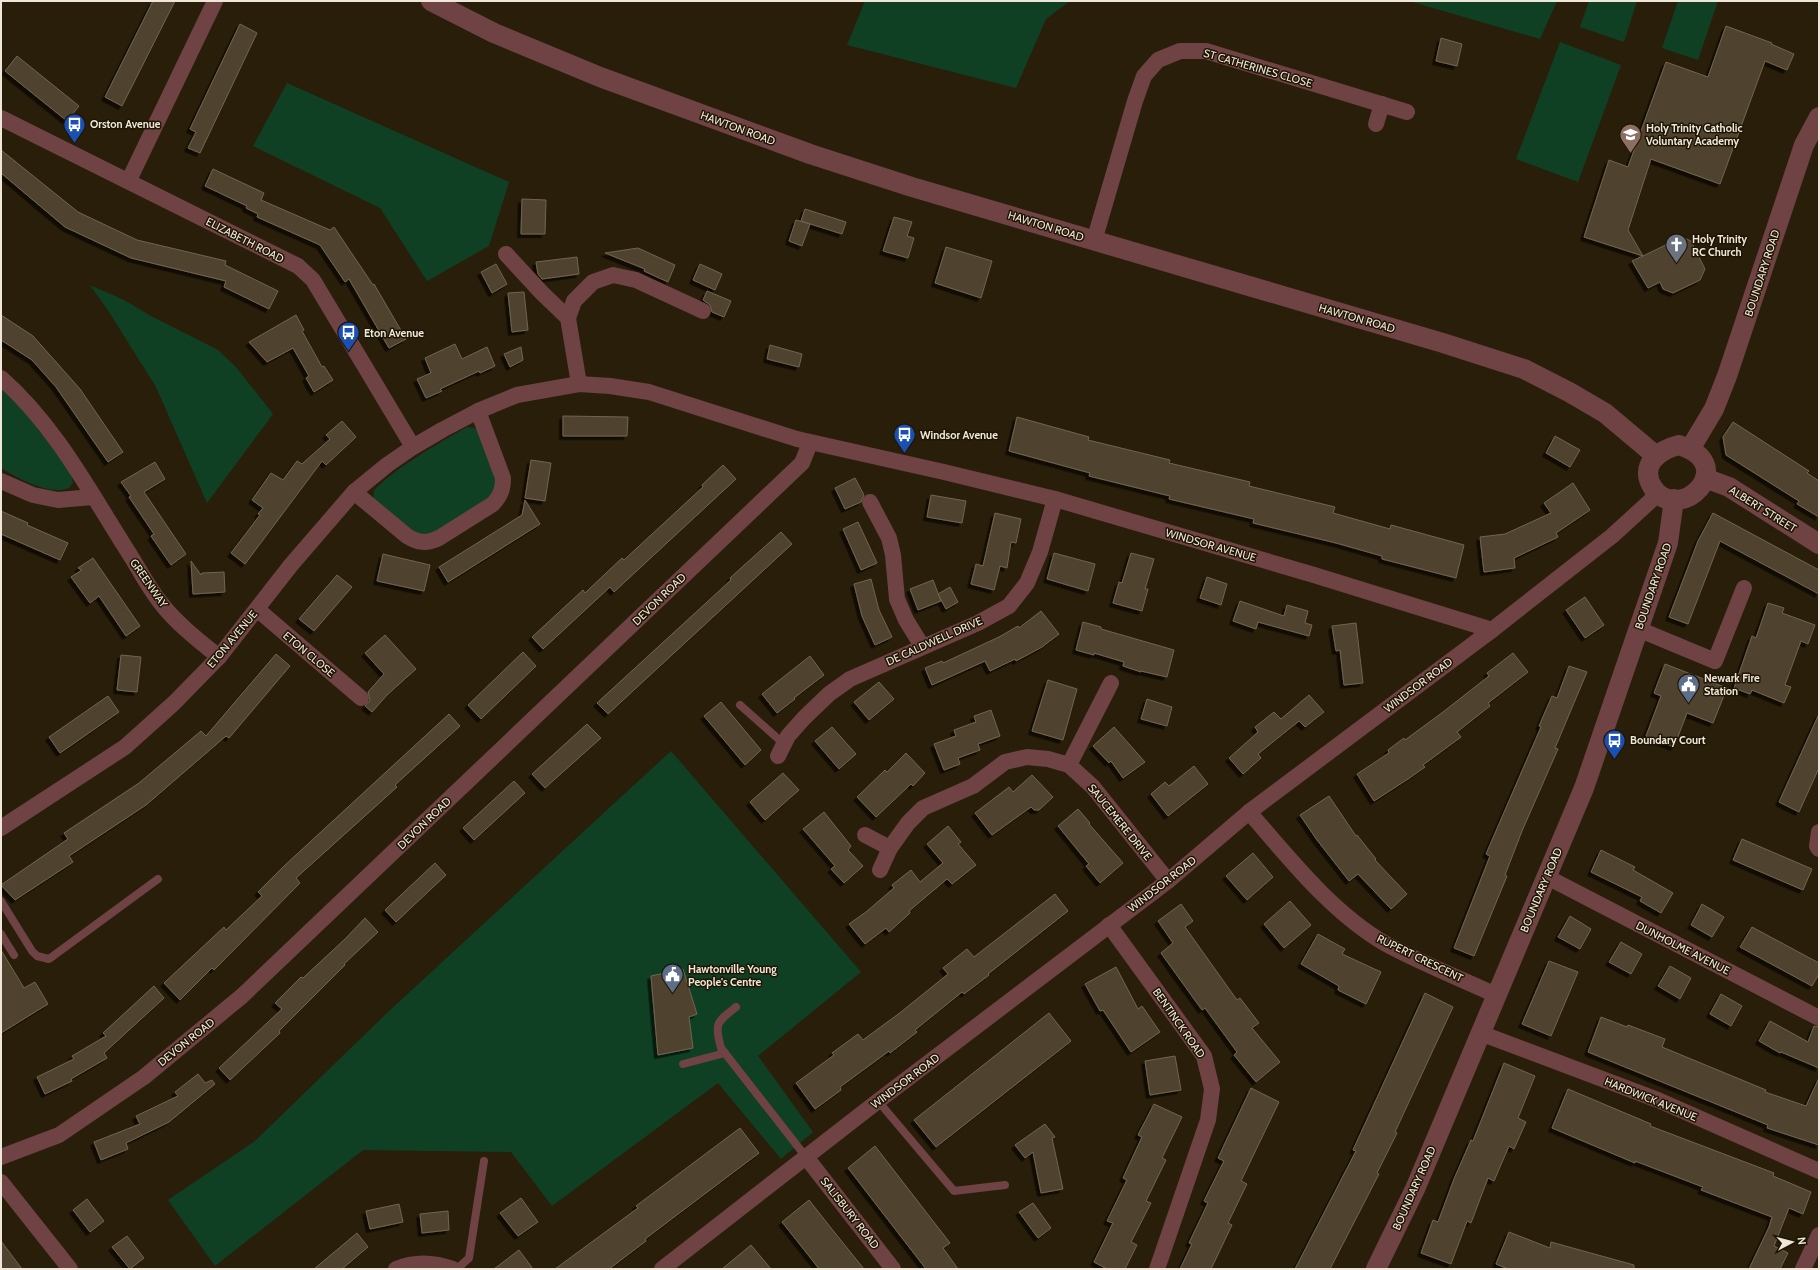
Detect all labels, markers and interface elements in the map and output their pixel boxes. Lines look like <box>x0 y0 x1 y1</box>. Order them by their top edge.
street label: ST CATHERINES CLOSE <box>1202 46 1314 90</box>
street label: HAWTON ROAD <box>699 108 777 148</box>
bus stop icon: Orston Avenue <box>61 111 87 144</box>
place label: Orston Avenue <box>90 117 161 131</box>
school or university icon: Holy Trinity Catholic Voluntary Academy <box>1618 121 1644 154</box>
place label: Holy Trinity Catholic Voluntary Academy <box>1646 121 1742 148</box>
street label: HAWTON ROAD <box>1006 208 1086 244</box>
street label: ELIZABETH ROAD <box>204 214 286 266</box>
street label: BOUNDARY ROAD <box>1741 228 1783 318</box>
church icon: Holy Trinity RC Church <box>1664 232 1690 265</box>
place label: Holy Trinity RC Church <box>1692 232 1747 259</box>
street label: HAWTON ROAD <box>1317 300 1397 336</box>
bus stop icon: Eton Avenue <box>335 320 361 353</box>
place label: Eton Avenue <box>364 326 424 340</box>
bus stop icon: Windsor Avenue <box>892 422 918 455</box>
place label: Windsor Avenue <box>920 428 998 442</box>
street label: ALBERT STREET <box>1727 483 1799 535</box>
street label: WINDSOR AVENUE <box>1164 525 1258 565</box>
street label: BOUNDARY ROAD <box>1632 541 1674 631</box>
street label: GREENWAY <box>127 556 171 611</box>
street label: DEVON ROAD <box>629 570 689 628</box>
street label: ETON AVENUE <box>204 607 260 671</box>
street label: DE CALDWELL DRIVE <box>884 613 984 669</box>
street label: ETON CLOSE <box>280 628 338 680</box>
street label: WINDSOR ROAD <box>1381 655 1455 715</box>
public building icon: Newark Fire Station <box>1676 671 1702 704</box>
place label: Newark Fire Station <box>1704 671 1760 698</box>
bus stop icon: Boundary Court <box>1602 727 1628 760</box>
place label: Boundary Court <box>1630 733 1706 747</box>
street label: SAUCEMERE DRIVE <box>1085 781 1155 863</box>
street label: DEVON ROAD <box>394 794 454 852</box>
street label: BOUNDARY ROAD <box>1517 846 1565 934</box>
street label: WINDSOR ROAD <box>1125 853 1199 915</box>
street label: DUNHOLME AVENUE <box>1634 918 1732 978</box>
street label: RUPERT CRESCENT <box>1375 931 1466 985</box>
public building icon: Hawtonville Young People's Centre <box>659 962 685 995</box>
place label: Hawtonville Young People's Centre <box>688 962 777 989</box>
street label: BENTINCK ROAD <box>1150 985 1208 1061</box>
street label: DEVON ROAD <box>155 1015 217 1069</box>
street label: WINDSOR ROAD <box>868 1051 942 1111</box>
street label: HARDWICK AVENUE <box>1603 1074 1699 1124</box>
street label: BOUNDARY ROAD <box>1389 1144 1439 1232</box>
street label: SALISBURY ROAD <box>818 1174 882 1252</box>
north arrow <box>1772 1222 1812 1262</box>
text: N <box>1795 1236 1809 1245</box>

